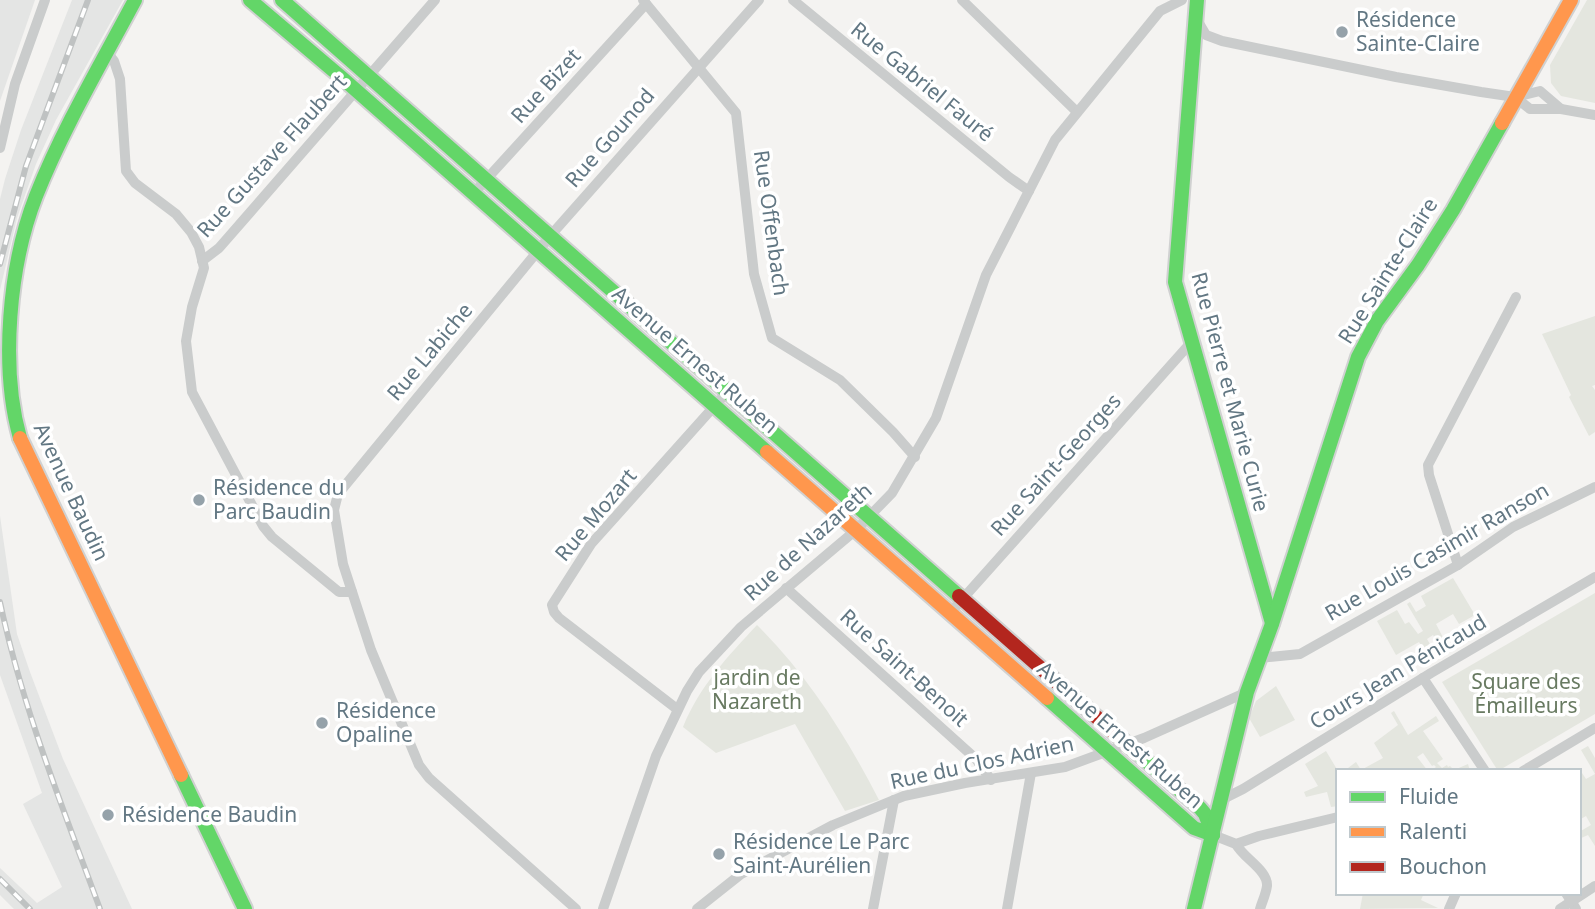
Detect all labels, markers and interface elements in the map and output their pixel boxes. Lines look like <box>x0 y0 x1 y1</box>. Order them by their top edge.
place label: Résidence Sainte-Claire <box>1356 5 1480 57</box>
street label: Rue Gabriel Fauré <box>845 15 1000 147</box>
marker: Résidence Sainte-Claire <box>1334 24 1350 40</box>
street label: Rue Bizet <box>504 42 587 129</box>
street label: Rue Gustave Flaubert <box>190 67 353 243</box>
street label: Rue Gounod <box>558 82 660 193</box>
street label: Rue Offenbach <box>748 148 796 297</box>
street label: Rue Sainte-Claire <box>1331 192 1443 349</box>
street label: Rue Pierre et Marie Curie <box>1185 269 1276 515</box>
street label: Avenue Ernest Ruben <box>607 279 785 439</box>
street label: Rue Labiche <box>380 297 478 406</box>
street label: Rue Saint-Georges <box>984 387 1127 542</box>
street label: Avenue Baudin <box>28 418 116 565</box>
street label: Rue Mozart <box>548 462 642 567</box>
place label: Résidence du Parc Baudin <box>213 473 344 525</box>
street label: Rue Louis Casimir Ranson <box>1319 475 1554 627</box>
street label: Rue de Nazareth <box>737 476 877 606</box>
marker: Résidence du Parc Baudin <box>191 492 207 508</box>
street label: Rue Saint-Benoit <box>835 602 975 733</box>
street label: Cours Jean Pénicaud <box>1304 607 1491 735</box>
street label: Avenue Ernest Ruben <box>1032 654 1210 814</box>
park label: jardin de Nazareth <box>712 663 802 715</box>
park label: Square des Émailleurs <box>1471 667 1581 719</box>
place label: Résidence Opaline <box>336 696 436 748</box>
marker: Résidence Opaline <box>314 715 330 731</box>
street label: Rue du Clos Adrien <box>887 729 1076 795</box>
legend <box>1336 769 1581 895</box>
text: Fluide <box>1399 782 1458 810</box>
place label: Résidence Baudin <box>122 800 297 828</box>
marker: Résidence Baudin <box>100 807 116 823</box>
text: Ralenti <box>1399 817 1467 845</box>
place label: Résidence Le Parc Saint-Aurélien <box>733 827 910 879</box>
marker: Résidence Le Parc Saint-Aurélien <box>711 846 727 862</box>
text: Bouchon <box>1399 852 1487 880</box>

